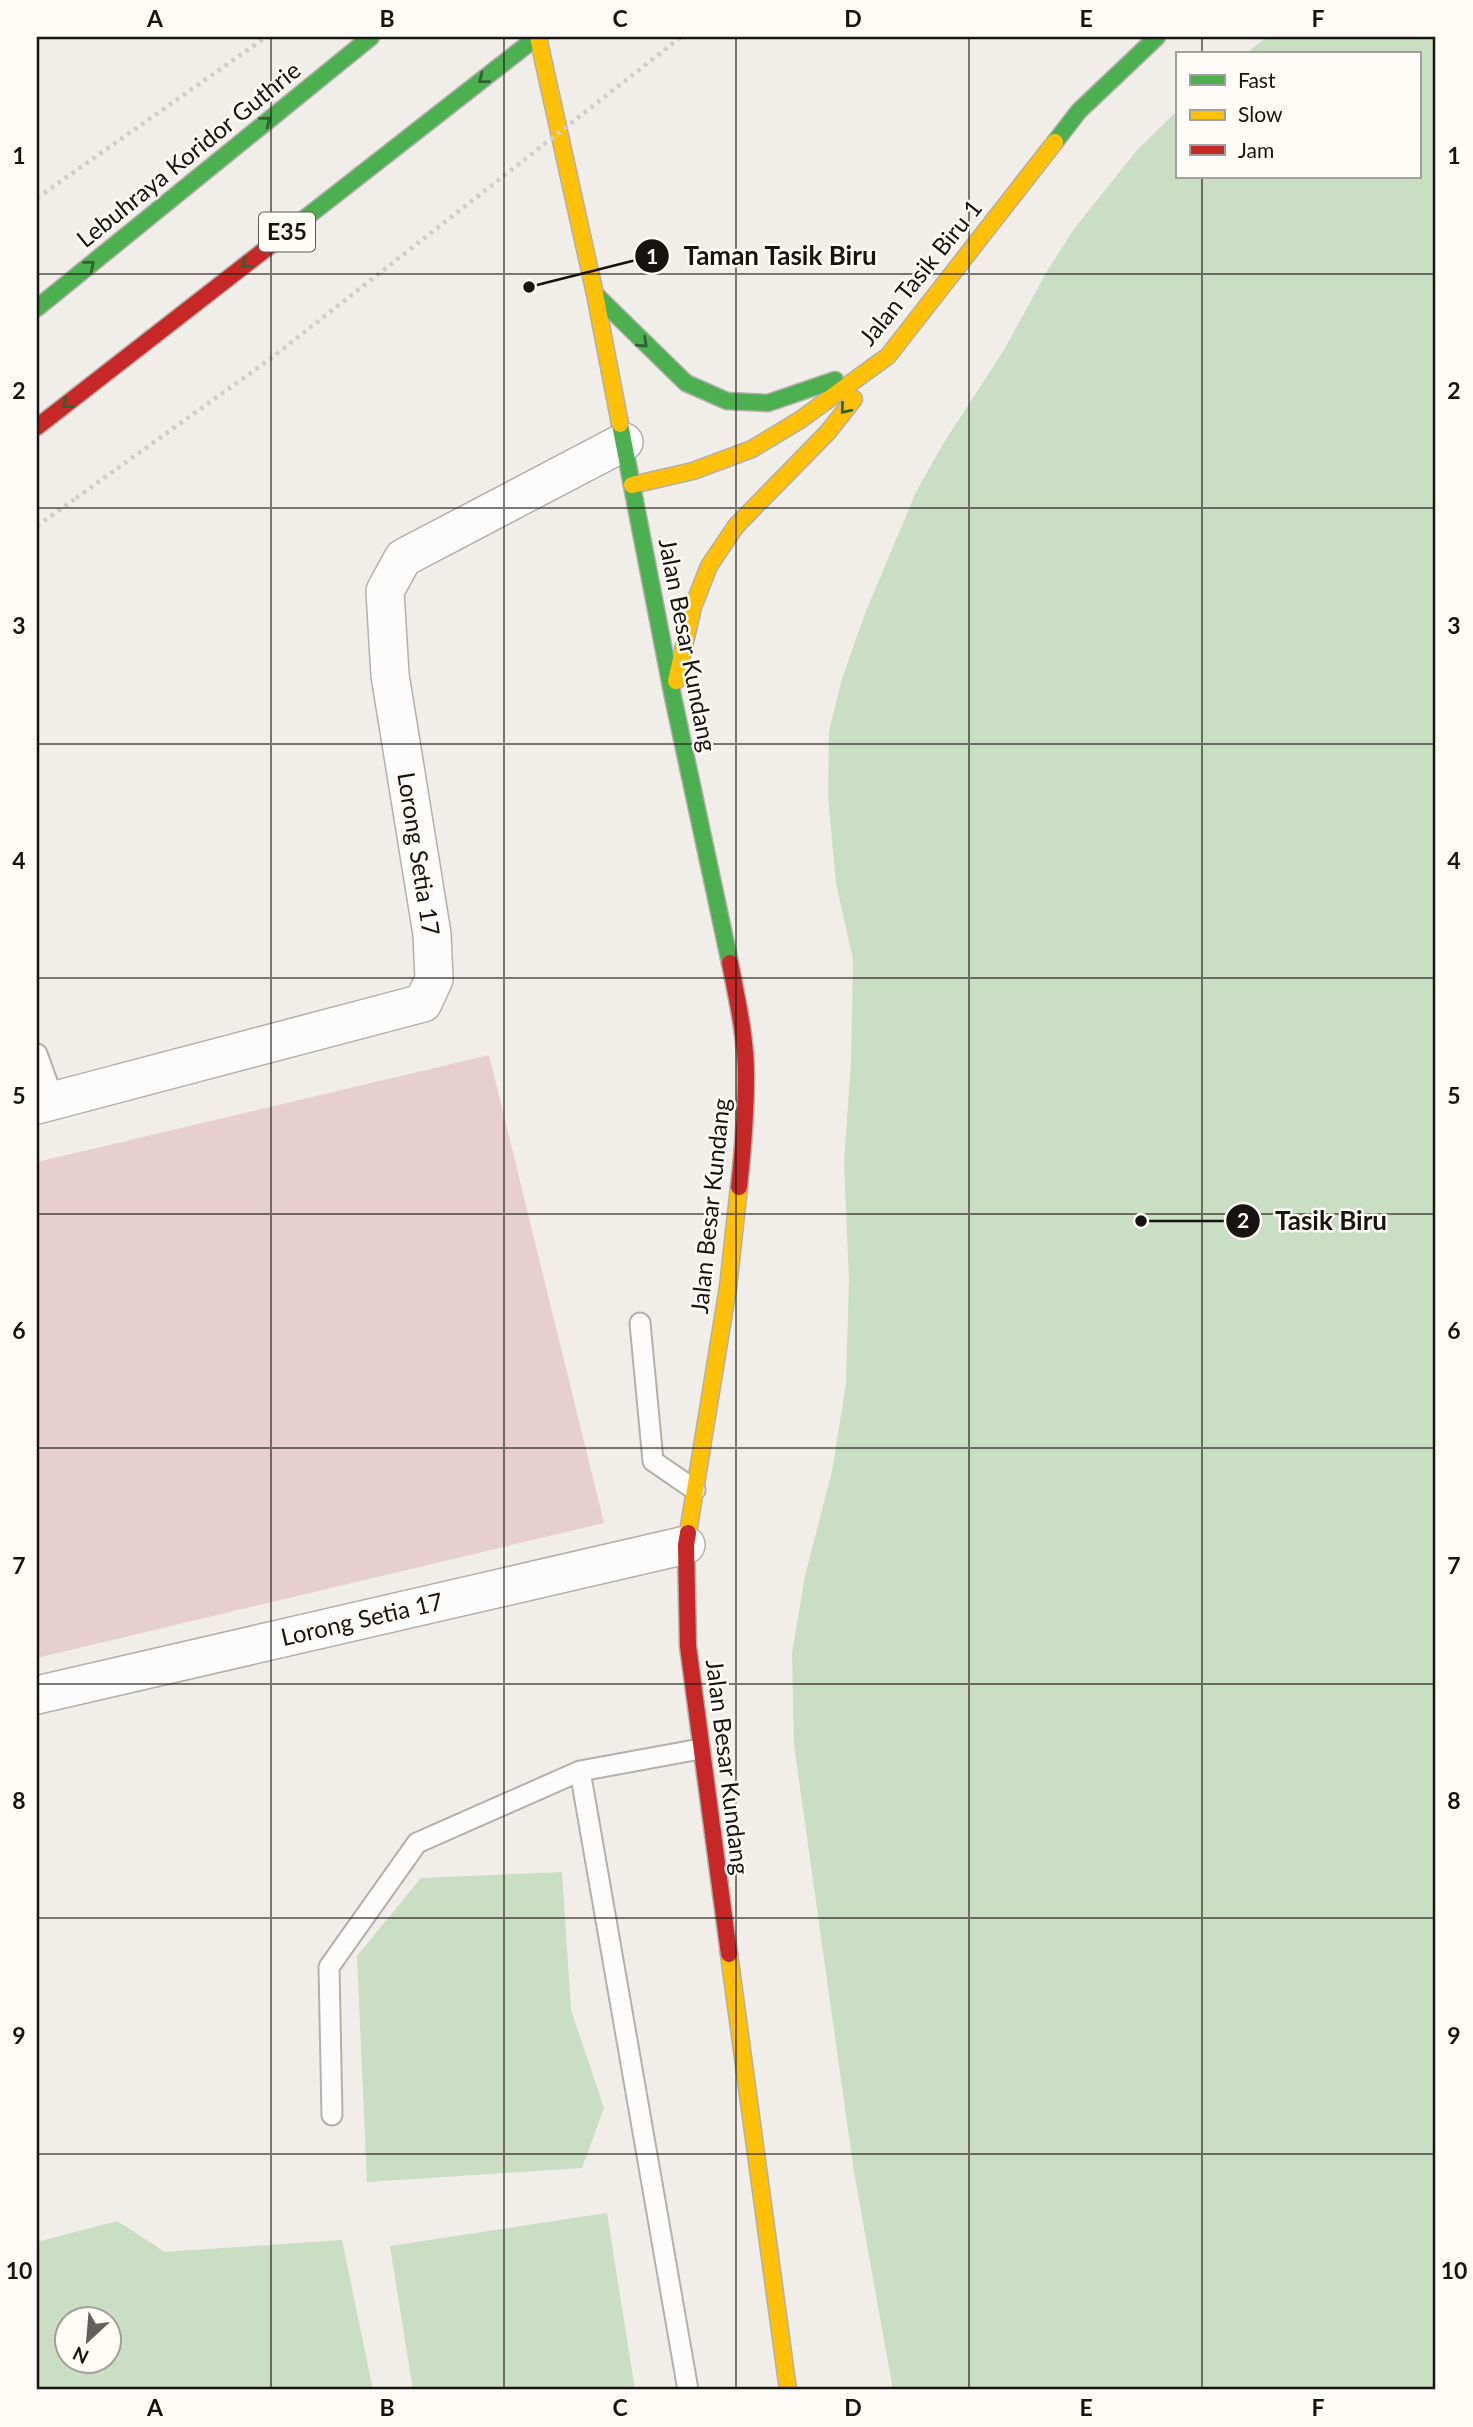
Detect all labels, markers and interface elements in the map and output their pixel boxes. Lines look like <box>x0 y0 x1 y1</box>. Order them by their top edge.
text: A <box>146 4 164 32</box>
text: B <box>379 4 395 32</box>
text: C <box>612 4 628 32</box>
text: D <box>844 4 862 32</box>
text: E <box>1079 4 1093 32</box>
text: F <box>1311 4 1325 32</box>
legend <box>1176 52 1420 178</box>
street label: Lebuhraya Koridor Guthrie <box>70 55 306 253</box>
text: Fast <box>1238 67 1276 92</box>
one-way arrow <box>479 70 491 83</box>
text: Slow <box>1238 101 1283 126</box>
one-way arrow <box>259 117 271 130</box>
text: Jam <box>1238 137 1274 162</box>
text: 1 <box>12 141 26 169</box>
text: 1 <box>1447 141 1461 169</box>
street label: Jalan Tasik Biru 1 <box>852 193 987 351</box>
road number: E35 <box>259 213 315 252</box>
callout: Taman Tasik Biru <box>634 233 891 280</box>
text: Taman Tasik Biru <box>683 239 877 271</box>
text: 1 <box>646 243 658 268</box>
one-way arrow <box>241 255 254 268</box>
one-way arrow <box>81 261 94 273</box>
one-way arrow <box>635 334 648 347</box>
text: 2 <box>12 376 26 404</box>
text: 2 <box>1447 376 1461 404</box>
one-way arrow <box>62 395 74 408</box>
one-way arrow <box>841 402 854 414</box>
street label: Jalan Besar Kundang <box>654 536 723 754</box>
text: 3 <box>12 611 26 639</box>
text: 3 <box>1447 611 1461 639</box>
street label: Lorong Setia 17 <box>392 770 447 938</box>
text: 4 <box>12 846 26 874</box>
text: 4 <box>1447 846 1461 874</box>
text: 5 <box>12 1081 26 1109</box>
text: 5 <box>1447 1081 1461 1109</box>
street label: Jalan Besar Kundang <box>684 1097 735 1315</box>
callout: Tasik Biru <box>1226 1197 1401 1244</box>
text: Tasik Biru <box>1275 1204 1387 1236</box>
text: 2 <box>1237 1207 1249 1232</box>
text: 6 <box>12 1316 26 1344</box>
text: 6 <box>1447 1316 1461 1344</box>
text: 7 <box>12 1551 26 1579</box>
text: 7 <box>1447 1551 1461 1579</box>
street label: Lorong Setia 17 <box>278 1586 445 1651</box>
street label: Jalan Besar Kundang <box>701 1657 756 1876</box>
text: 8 <box>12 1786 26 1814</box>
text: 8 <box>1447 1786 1461 1814</box>
text: 9 <box>12 2021 26 2049</box>
text: 9 <box>1447 2021 1461 2049</box>
text: 10 <box>6 2256 32 2284</box>
text: 10 <box>1441 2256 1467 2284</box>
north arrow <box>52 2304 122 2374</box>
text: N <box>69 2342 92 2369</box>
text: A <box>146 2393 164 2421</box>
text: B <box>379 2393 395 2421</box>
text: C <box>612 2393 628 2421</box>
text: D <box>844 2393 862 2421</box>
text: E <box>1079 2393 1093 2421</box>
text: F <box>1311 2393 1325 2421</box>

